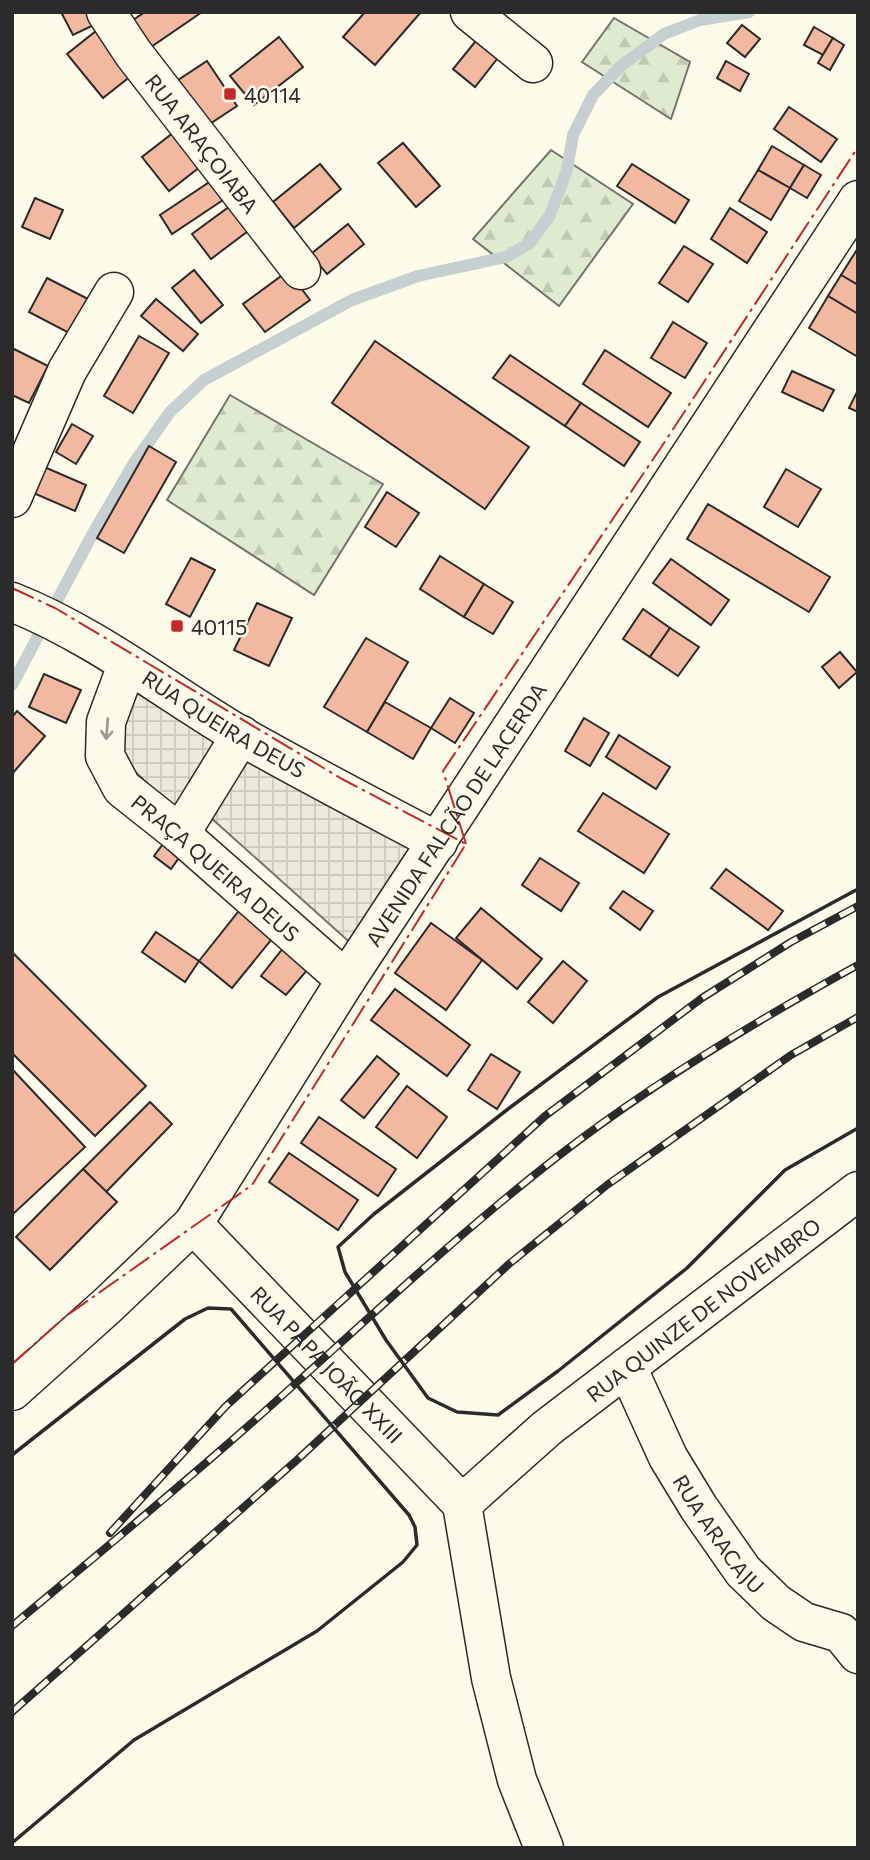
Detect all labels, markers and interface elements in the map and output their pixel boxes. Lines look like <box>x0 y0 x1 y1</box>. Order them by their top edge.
street label: RUA ARAÇOIABA <box>141 68 264 218</box>
place label: 40114 <box>244 82 301 107</box>
marker: 40114 <box>222 86 238 102</box>
place label: 40115 <box>191 614 247 639</box>
marker: 40115 <box>169 618 185 634</box>
street label: RUA QUEIRA DEUS <box>138 664 310 782</box>
street label: AVENIDA FALCÃO DE LACERDA <box>360 677 551 950</box>
one-way arrow <box>100 717 113 740</box>
street label: PRAÇA QUEIRA DEUS <box>127 788 305 946</box>
street label: RUA QUINZE DE NOVEMBRO <box>581 1212 825 1406</box>
street label: RUA PAPA JOÃO XXIII <box>246 1280 408 1448</box>
street label: RUA ARACAJU <box>669 1470 770 1598</box>

